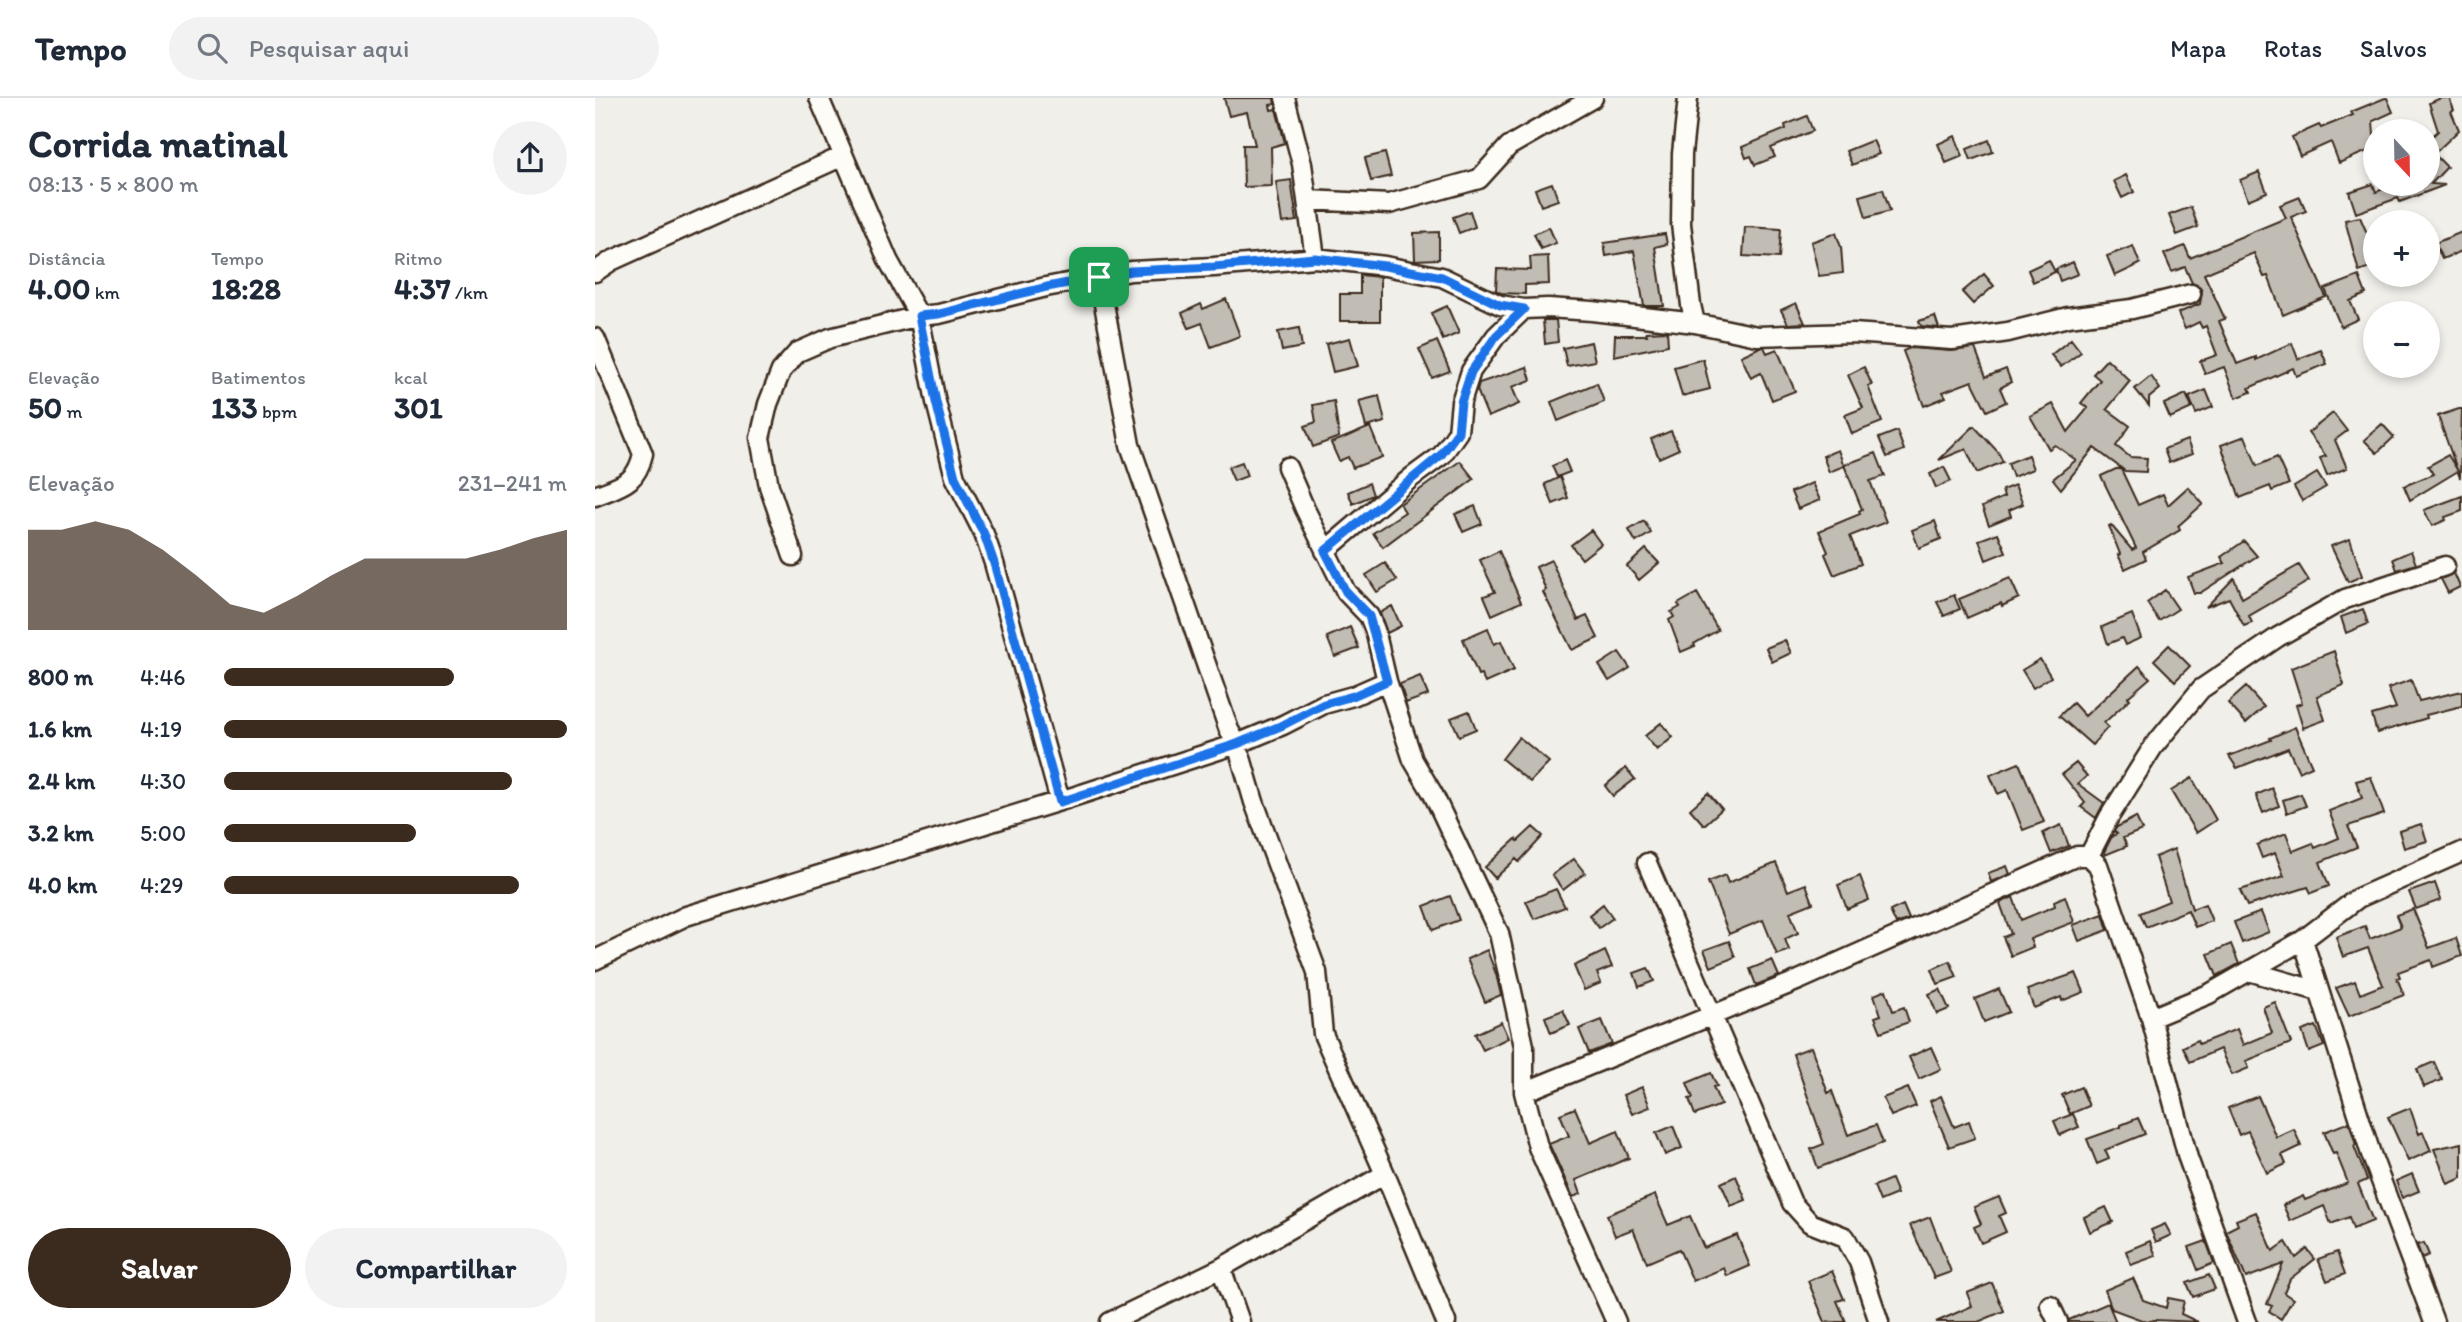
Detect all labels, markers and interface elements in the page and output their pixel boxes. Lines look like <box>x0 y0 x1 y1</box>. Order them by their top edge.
search box <box>169 17 659 80</box>
text: Tempo <box>35 29 127 68</box>
icon: search <box>193 29 231 67</box>
text: Pesquisar aqui <box>249 32 410 64</box>
text: Mapa <box>2170 34 2226 63</box>
text: Rotas <box>2264 34 2322 63</box>
text: Salvos <box>2360 34 2427 63</box>
north arrow <box>2363 119 2439 196</box>
map controls <box>2363 119 2440 378</box>
text: Corrida matinal <box>28 121 288 167</box>
button: share <box>493 121 567 195</box>
text: 08:13 · 5 × 800 m <box>28 170 199 198</box>
button: + <box>2363 210 2440 287</box>
text: Distância <box>28 247 105 270</box>
text: Tempo <box>211 247 264 270</box>
text: Ritmo <box>394 247 442 270</box>
pin <box>1069 247 1129 307</box>
icon: arrive <box>1080 258 1118 296</box>
text: 4.00 <box>28 270 90 307</box>
text: 18:28 <box>211 270 281 307</box>
text: 4:37 <box>394 270 451 307</box>
text: km <box>90 281 120 304</box>
text: /km <box>451 281 488 304</box>
button: − <box>2363 301 2440 378</box>
text: Elevação <box>28 366 100 389</box>
text: Batimentos <box>211 366 306 389</box>
text: kcal <box>394 366 428 389</box>
text: 50 <box>28 389 62 426</box>
text: 133 <box>211 389 258 426</box>
text: 301 <box>394 389 443 426</box>
text: m <box>62 400 83 423</box>
text: bpm <box>258 400 297 423</box>
text: Elevação <box>28 469 115 497</box>
text: 231–241 m <box>458 469 567 497</box>
text: 800 m <box>28 663 93 691</box>
text: 4:46 <box>140 663 185 691</box>
text: 1.6 km <box>28 715 92 743</box>
text: 4:19 <box>140 715 182 743</box>
text: 2.4 km <box>28 767 95 795</box>
text: 4:30 <box>140 767 186 795</box>
text: 3.2 km <box>28 819 94 847</box>
text: 5:00 <box>140 819 186 847</box>
text: 4.0 km <box>28 871 97 899</box>
text: 4:29 <box>140 871 184 899</box>
button: Salvar <box>28 1228 291 1308</box>
button: Compartilhar <box>305 1228 567 1308</box>

